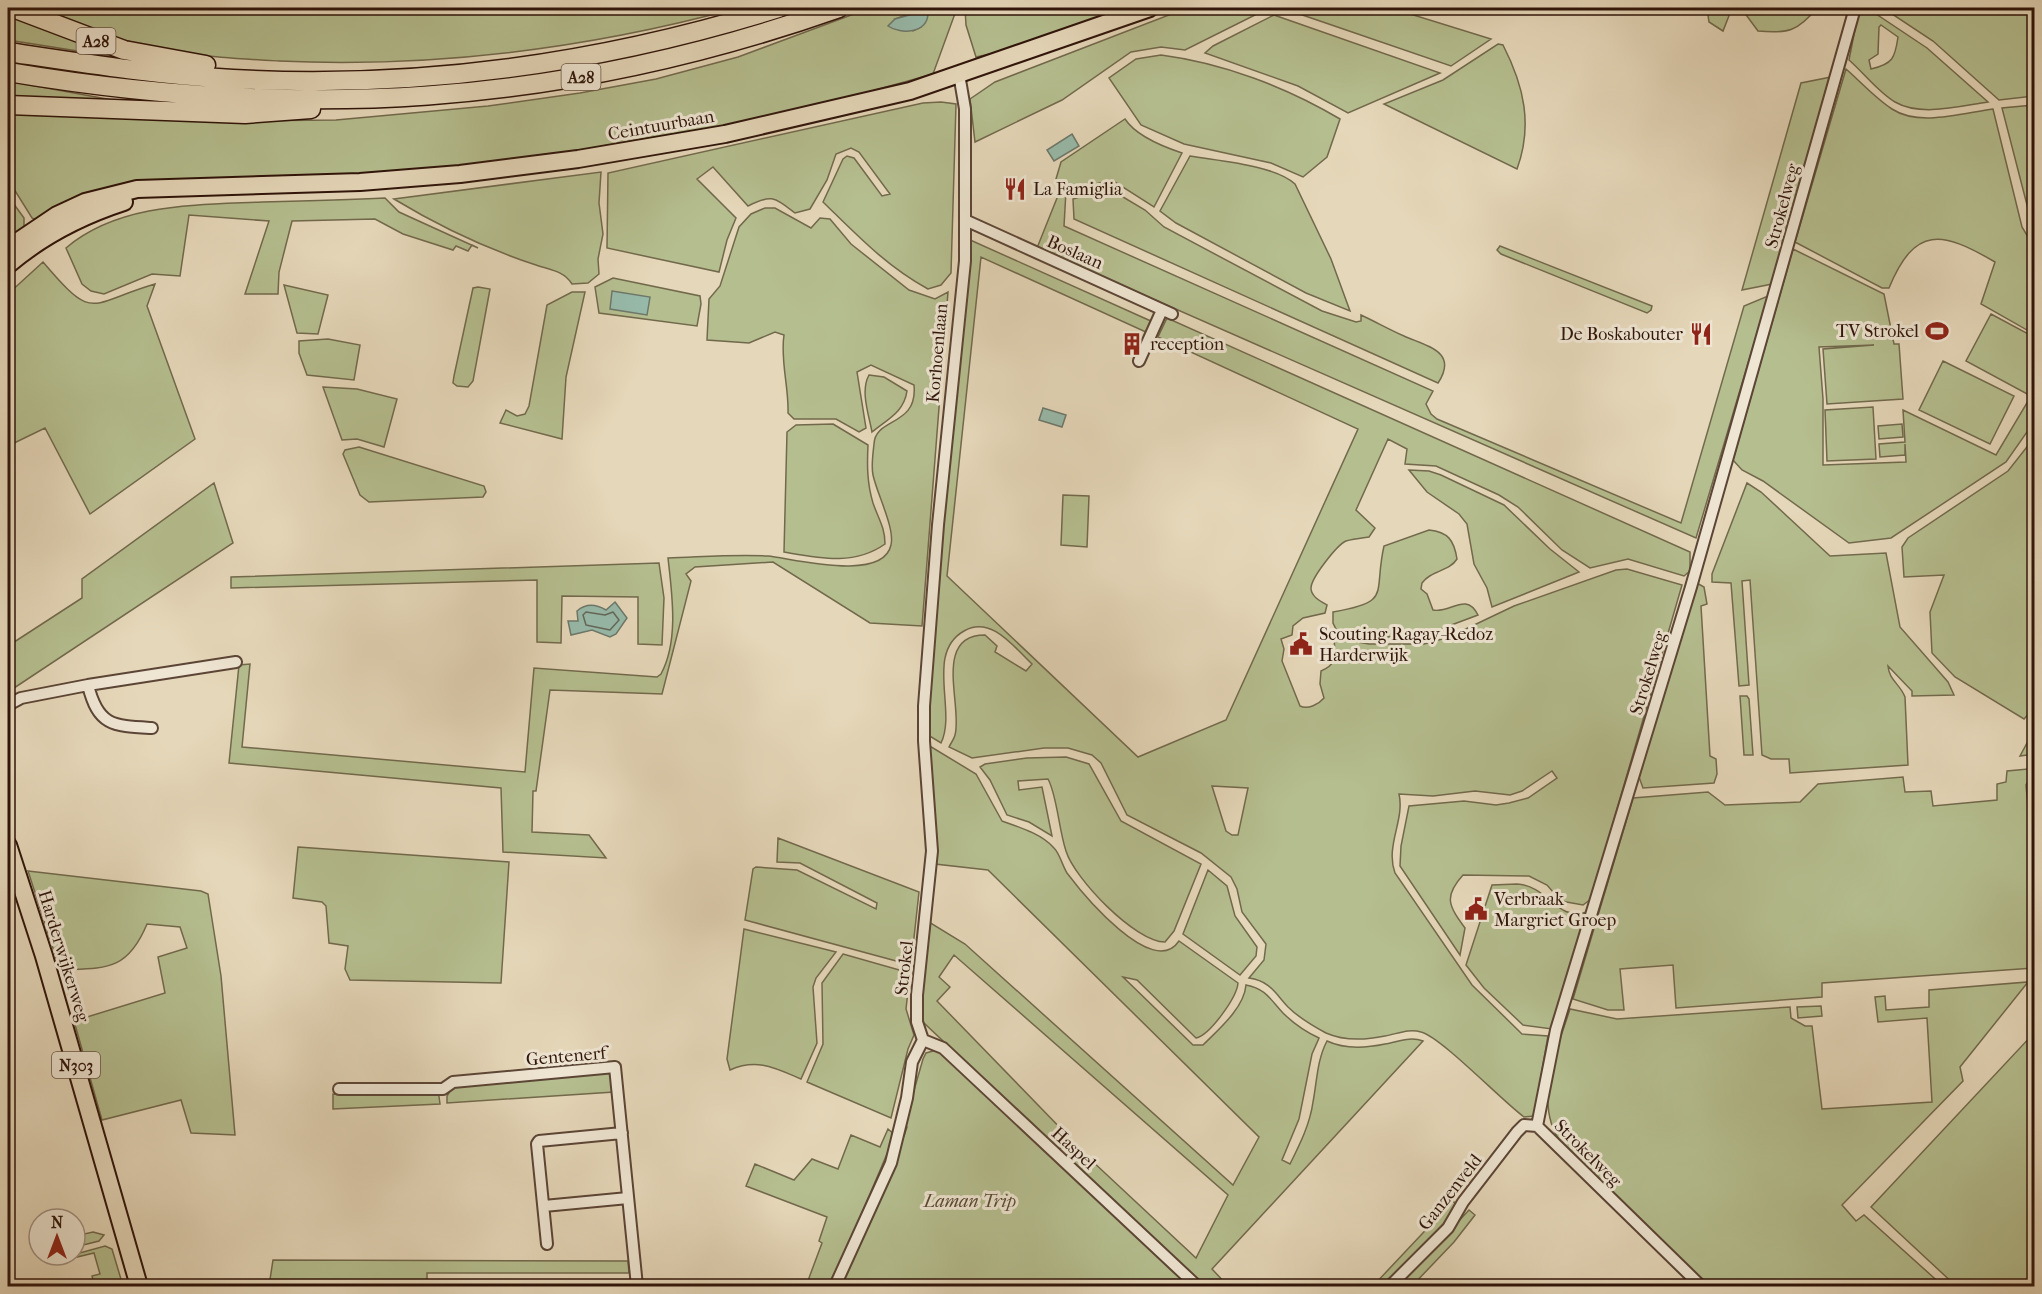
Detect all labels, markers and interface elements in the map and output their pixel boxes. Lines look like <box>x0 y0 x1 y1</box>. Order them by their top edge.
road number: A28 <box>76 28 116 54</box>
road number: A28 <box>562 64 600 90</box>
street label: Ceintuurbaan <box>606 106 716 145</box>
street label: Strokelweg <box>1761 161 1804 251</box>
restaurant icon: La Famiglia <box>1002 176 1028 202</box>
place label: La Famiglia <box>1033 179 1123 200</box>
street label: Boslaan <box>1043 231 1107 274</box>
street label: Korhoenlaan <box>923 302 952 404</box>
sports icon: TV Strokel <box>1924 318 1950 344</box>
restaurant icon: De Boskabouter <box>1688 321 1714 347</box>
place label: TV Strokel <box>1836 321 1919 342</box>
place label: De Boskabouter <box>1560 324 1683 345</box>
building icon: reception <box>1119 331 1145 357</box>
place label: reception <box>1150 334 1225 355</box>
place label: Scouting Ragay-Redoz Harderwijk <box>1319 624 1493 666</box>
street label: Strokelweg <box>1626 628 1671 718</box>
public building icon: Scouting Ragay-Redoz Harderwijk <box>1288 631 1314 657</box>
street label: Harderwijkerweg <box>33 888 94 1025</box>
place label: Verbraak Margriet Groep <box>1493 889 1616 931</box>
public building icon: Verbraak Margriet Groep <box>1463 896 1489 922</box>
street label: Strokel <box>891 940 918 997</box>
street label: Gentenerf <box>525 1042 611 1070</box>
road number: N303 <box>52 1052 100 1078</box>
street label: Strokelweg <box>1550 1115 1626 1192</box>
street label: Haspel <box>1047 1123 1100 1174</box>
street label: Ganzenveld <box>1414 1150 1487 1234</box>
park label: Laman Trip <box>922 1191 1016 1212</box>
north arrow <box>27 1207 87 1267</box>
text: N <box>51 1213 64 1232</box>

